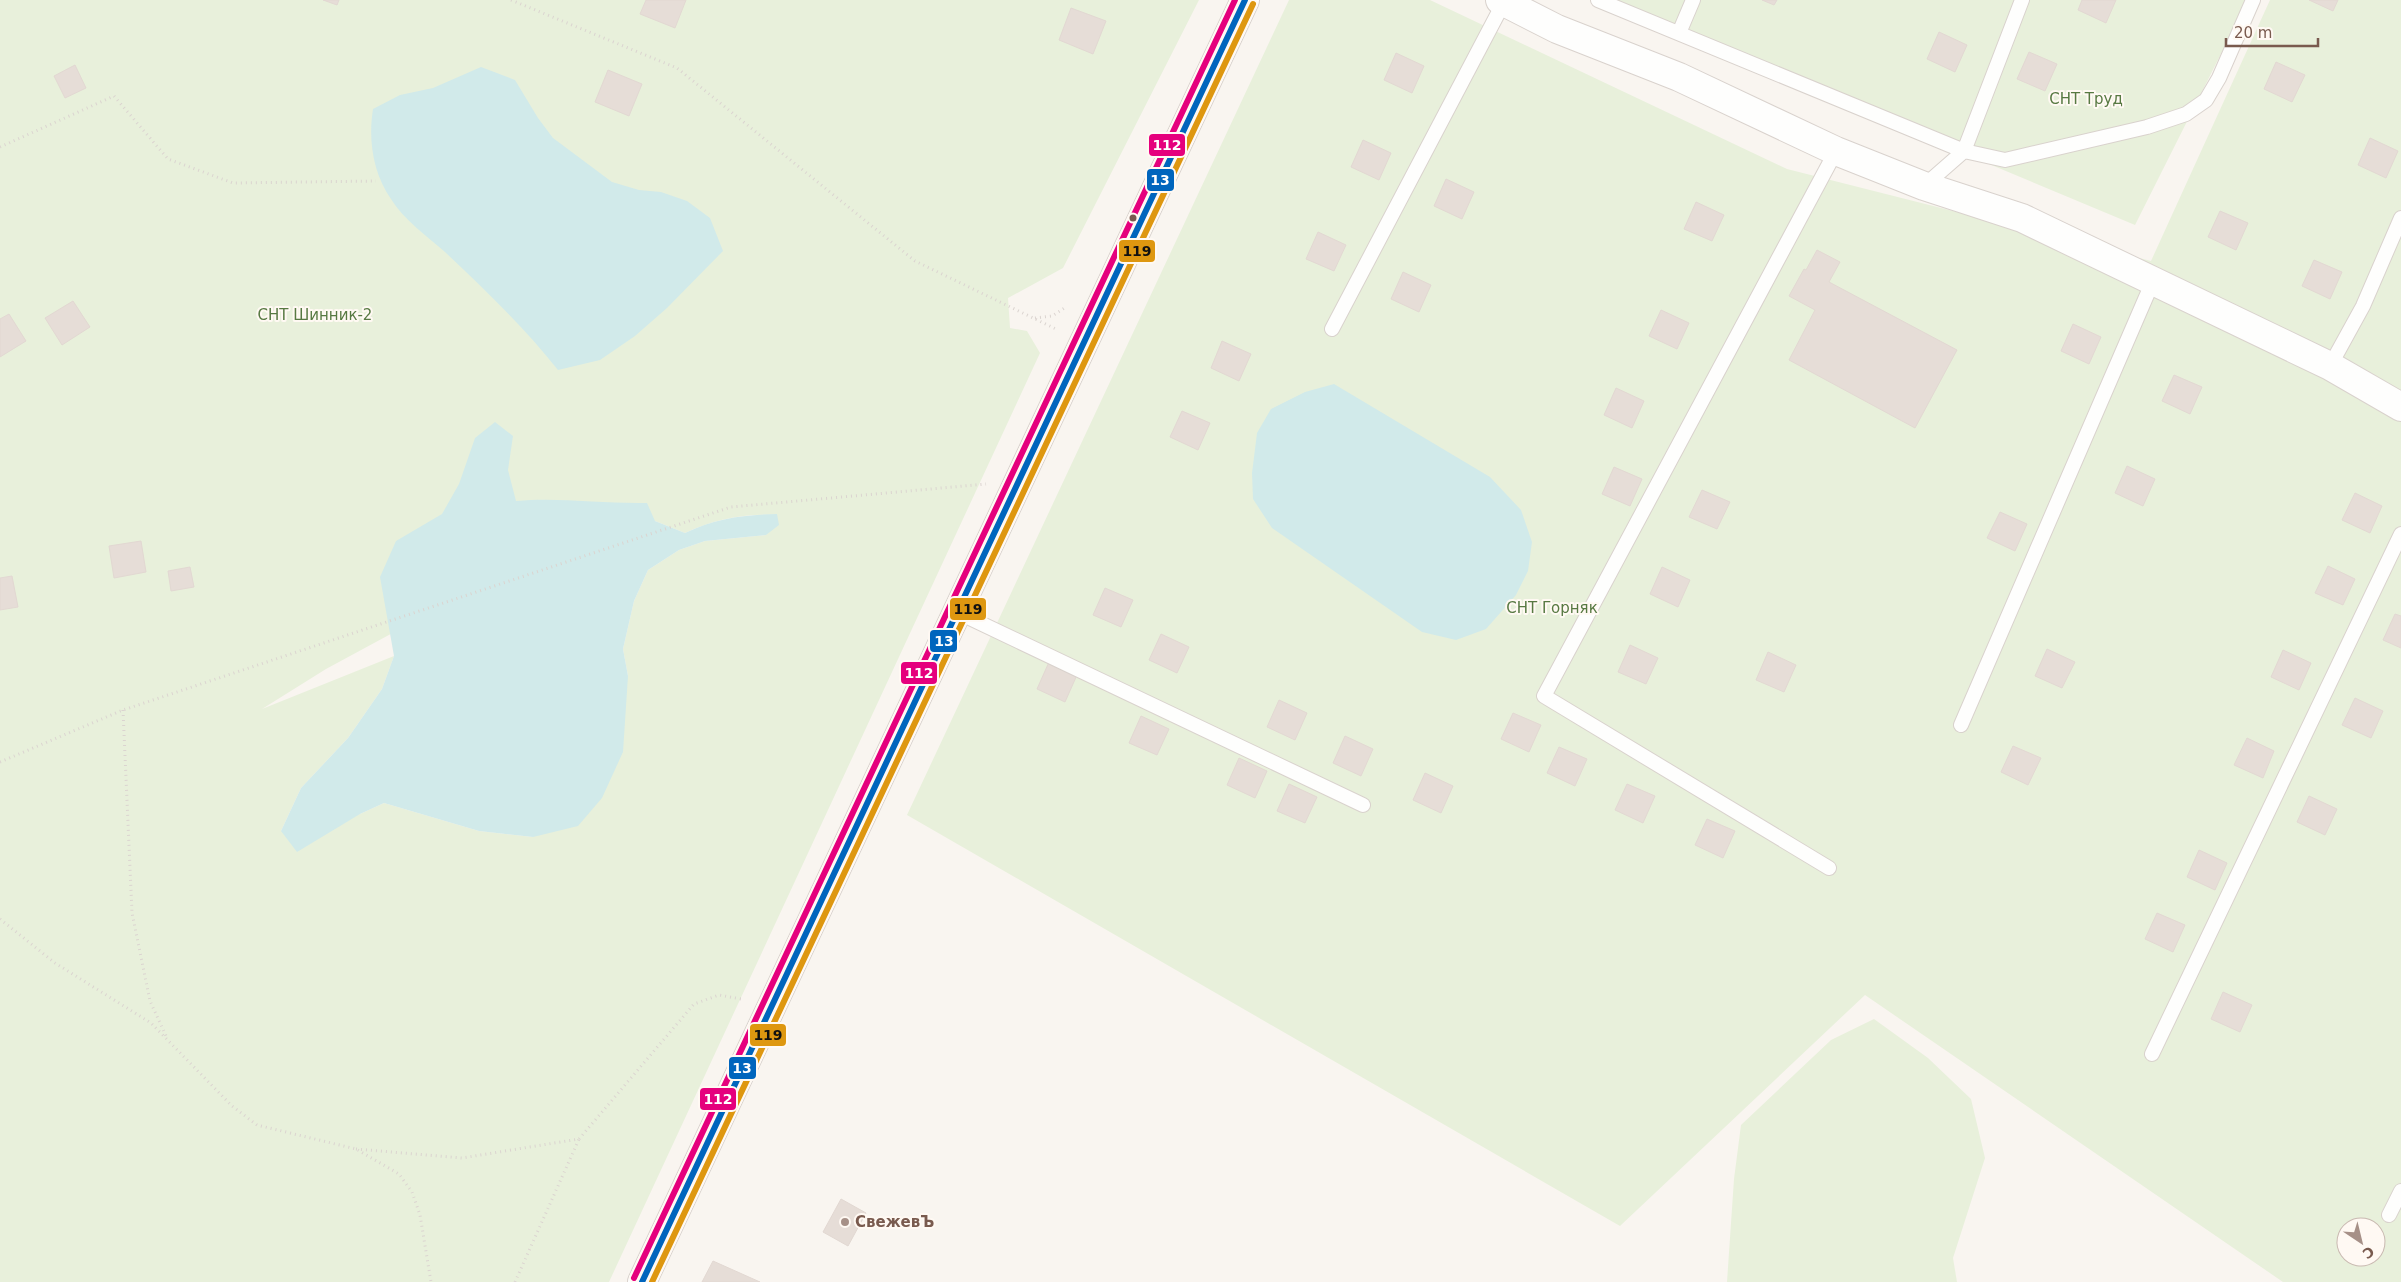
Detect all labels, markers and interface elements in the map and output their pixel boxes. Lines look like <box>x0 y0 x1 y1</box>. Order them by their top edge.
scale bar <box>2226 15 2318 47</box>
text: 20 m <box>2234 24 2272 42</box>
park label: СНТ Труд <box>2049 90 2123 108</box>
line badge: 112 <box>1148 133 1186 157</box>
text: 112 <box>1152 137 1182 153</box>
line badge: 13 <box>1146 168 1175 192</box>
text: 13 <box>1150 172 1170 188</box>
unlabelled marker <box>1128 213 1138 223</box>
line badge: 119 <box>1118 239 1156 263</box>
text: 119 <box>1122 243 1152 259</box>
park label: СНТ Шинник-2 <box>258 306 372 324</box>
line badge: 119 <box>949 597 987 621</box>
park label: СНТ Горняк <box>1506 599 1598 617</box>
text: 119 <box>953 601 983 617</box>
line badge: 13 <box>929 629 958 653</box>
text: 13 <box>934 633 954 649</box>
line badge: 112 <box>900 661 938 685</box>
text: 112 <box>904 665 934 681</box>
line badge: 119 <box>749 1023 787 1047</box>
text: 119 <box>753 1027 783 1043</box>
line badge: 13 <box>728 1056 757 1080</box>
text: 13 <box>732 1060 752 1076</box>
line badge: 112 <box>699 1087 737 1111</box>
text: 112 <box>703 1091 733 1107</box>
place label: СвежевЪ <box>855 1213 934 1231</box>
marker: СвежевЪ <box>839 1216 851 1228</box>
north arrow <box>2336 1217 2386 1267</box>
text: С <box>2360 1243 2377 1262</box>

